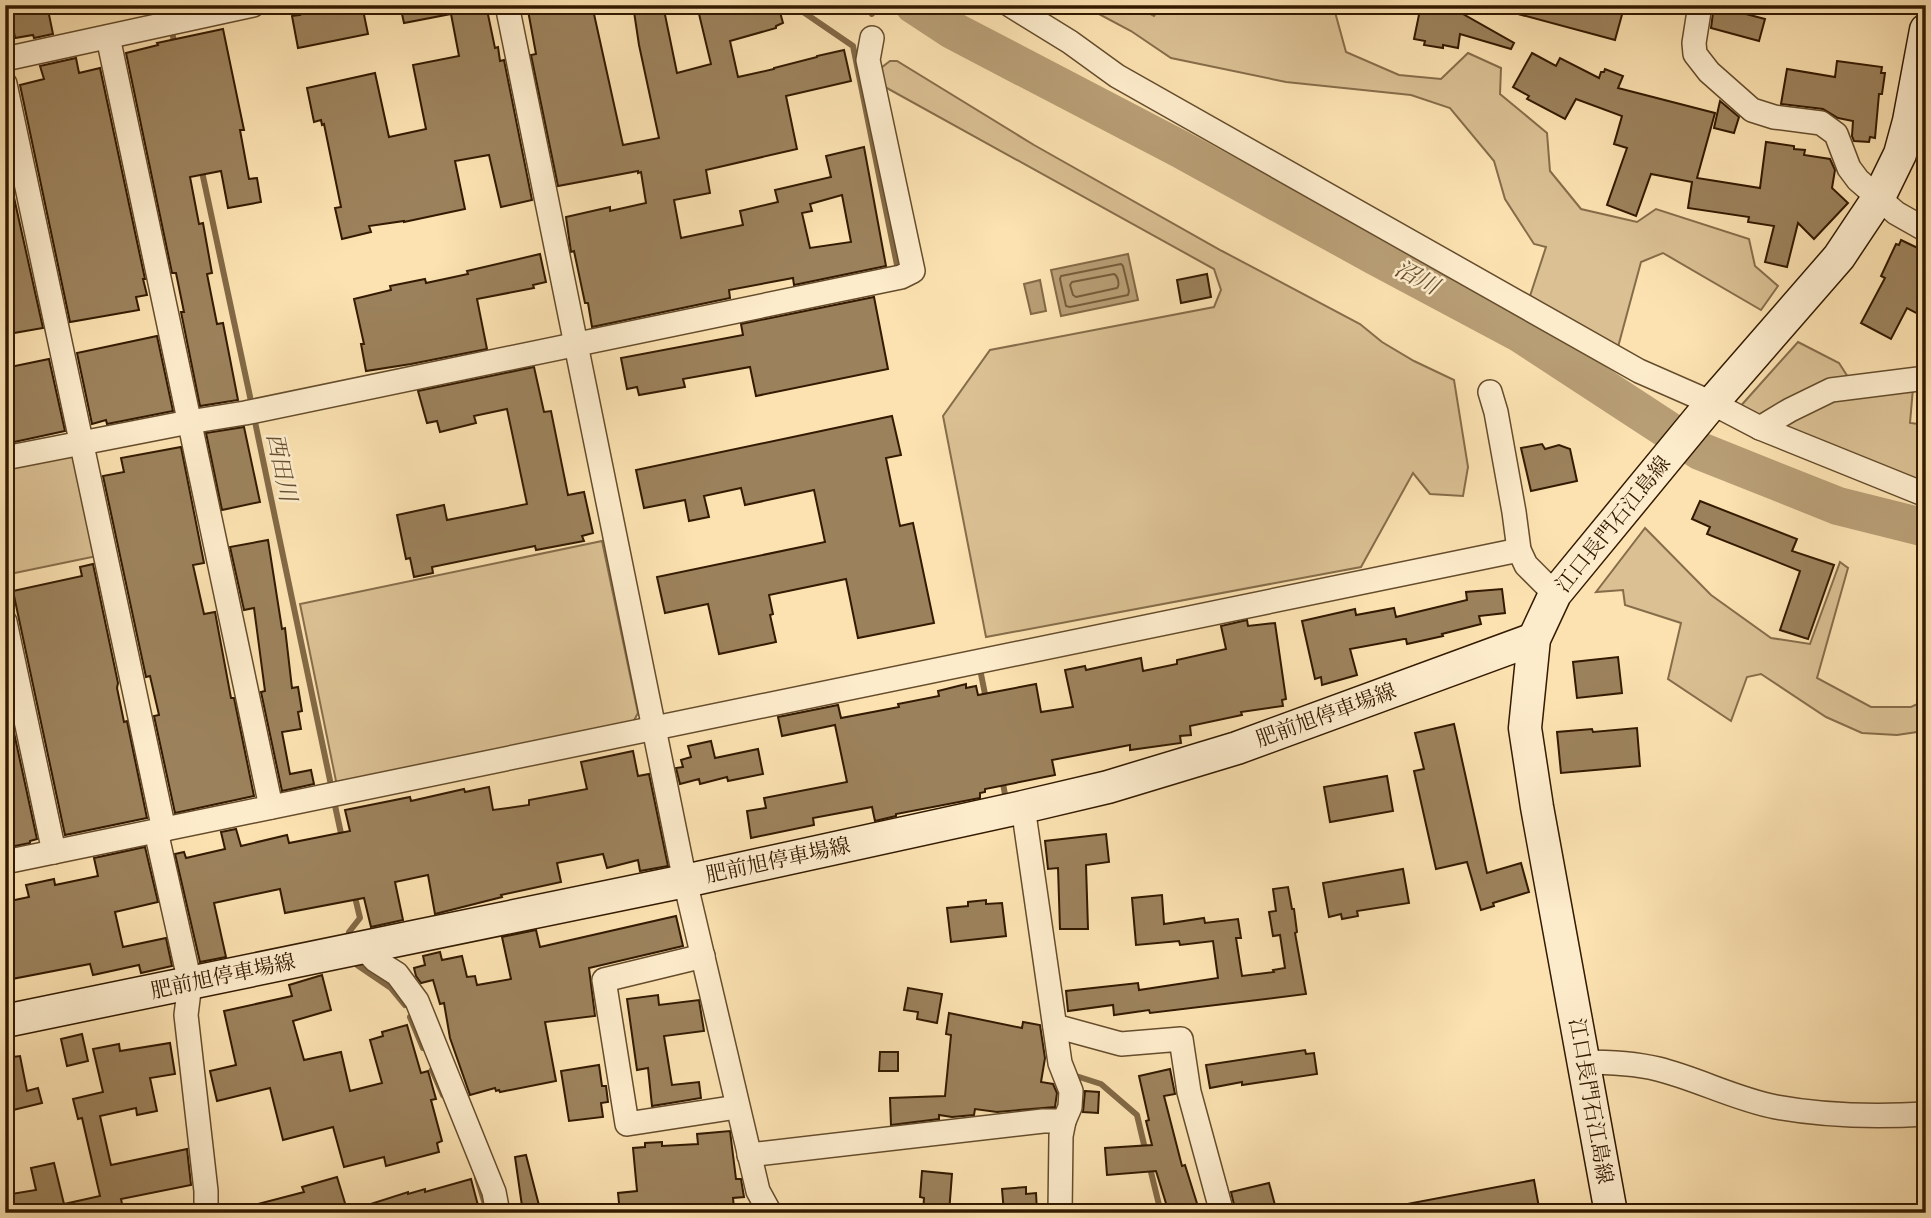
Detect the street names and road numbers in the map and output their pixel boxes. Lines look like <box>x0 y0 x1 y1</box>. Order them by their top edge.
street label: 江口長門石江島線 <box>1549 450 1678 599</box>
street label: 肥前旭停車場線 <box>1252 677 1400 754</box>
street label: 肥前旭停車場線 <box>703 831 853 890</box>
street label: 肥前旭停車場線 <box>148 947 298 1006</box>
street label: 江口長門石江島線 <box>1562 1016 1619 1186</box>

